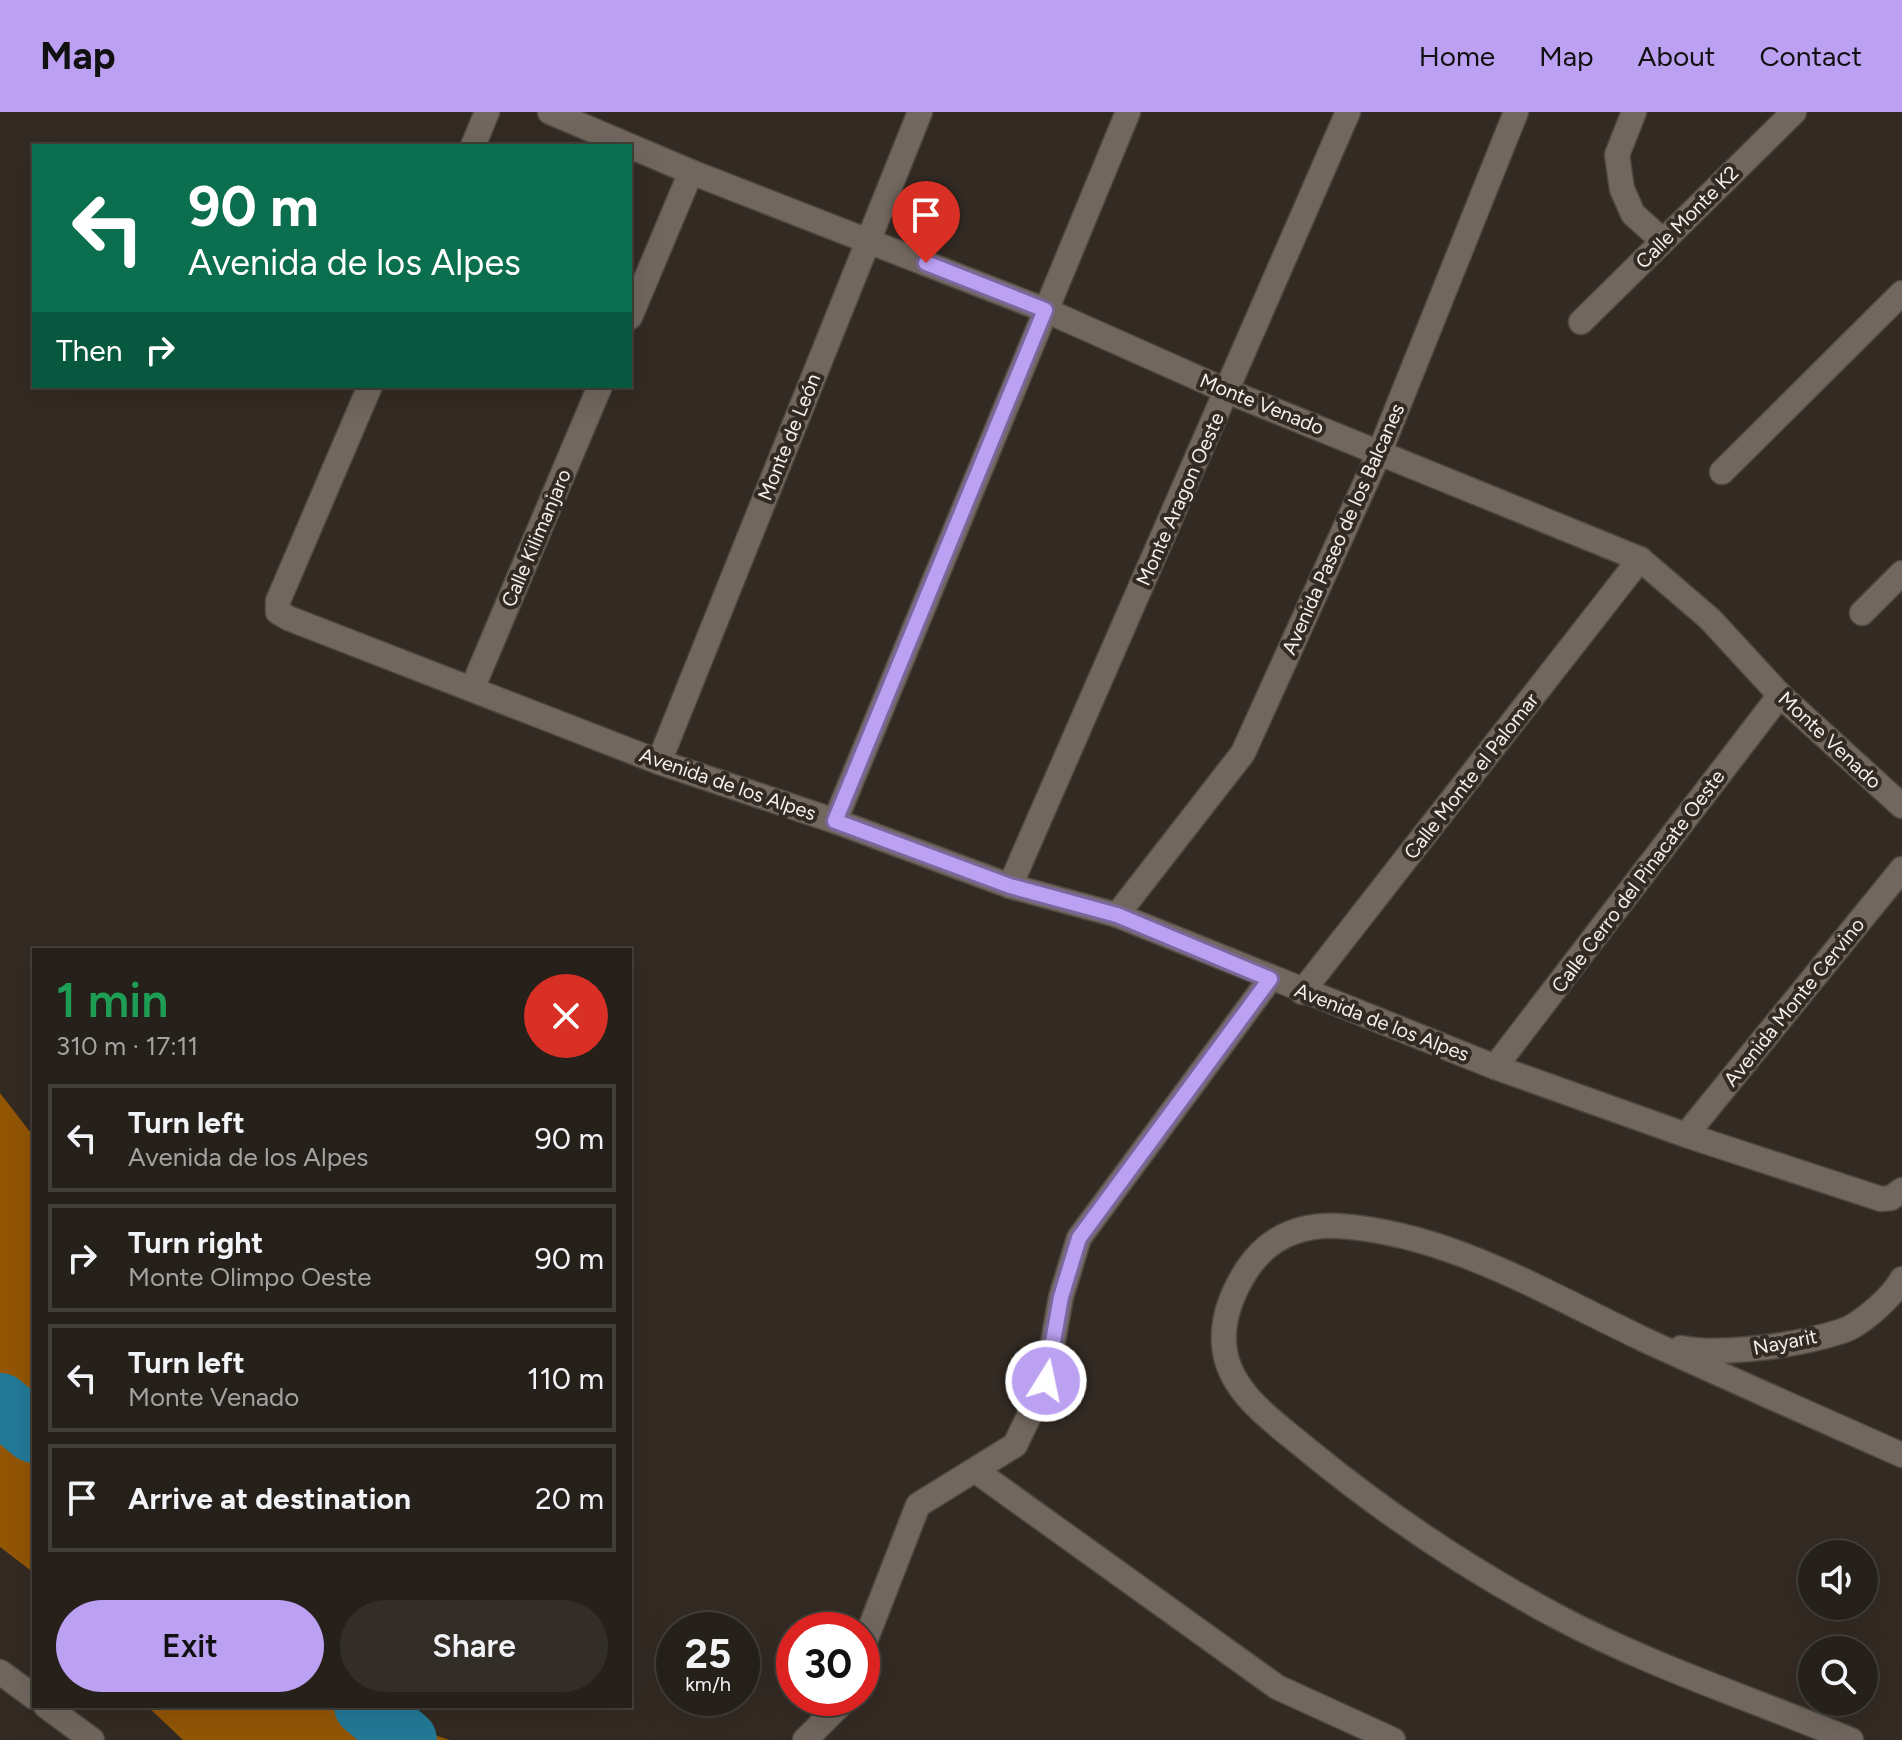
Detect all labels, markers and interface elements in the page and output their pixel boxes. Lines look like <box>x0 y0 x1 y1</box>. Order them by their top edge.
text: Map <box>40 33 116 79</box>
text: Home <box>1419 39 1495 73</box>
text: Map <box>1539 39 1594 73</box>
text: About <box>1638 39 1715 73</box>
text: Contact <box>1759 39 1862 73</box>
street label: Calle Monte K2 <box>1631 161 1743 273</box>
text: 90 m <box>188 173 319 240</box>
icon: left <box>56 176 160 280</box>
pin <box>892 181 960 263</box>
icon: arrive <box>904 193 948 237</box>
text: Avenida de los Alpes <box>188 241 521 284</box>
icon: right <box>138 328 182 372</box>
text: Then <box>56 332 122 369</box>
street label: Monte Venado <box>1196 368 1328 440</box>
street label: Monte de León <box>753 370 825 504</box>
street label: Avenida Paseo de los Balcanes <box>1277 400 1409 658</box>
street label: Monte Aragon Oeste <box>1131 409 1229 589</box>
street label: Calle Kilimanjaro <box>496 465 576 611</box>
street label: Monte Venado <box>1774 686 1886 794</box>
street label: Calle Monte el Palomar <box>1399 688 1543 864</box>
street label: Avenida de los Alpes <box>637 743 819 825</box>
street label: Calle Cerro del Pinacate Oeste <box>1546 765 1730 997</box>
street label: Avenida Monte Cervino <box>1719 913 1869 1091</box>
text: 1 min <box>56 971 168 1029</box>
button: close <box>524 974 608 1058</box>
street label: Avenida de los Alpes <box>1291 978 1473 1066</box>
text: 310 m · 17:11 <box>56 1030 198 1062</box>
text: Turn left <box>128 1104 245 1141</box>
icon: left <box>60 1116 104 1160</box>
text: 90 m <box>535 1120 604 1157</box>
text: Avenida de los Alpes <box>128 1141 368 1173</box>
text: Turn right <box>128 1224 263 1261</box>
icon: right <box>60 1236 104 1280</box>
text: 90 m <box>535 1240 604 1277</box>
text: Monte Olimpo Oeste <box>128 1261 371 1293</box>
street label: Nayarit <box>1751 1324 1819 1360</box>
position arrow <box>1004 1339 1088 1423</box>
text: Turn left <box>128 1344 245 1381</box>
icon: left <box>60 1356 104 1400</box>
text: 110 m <box>527 1360 604 1397</box>
text: Monte Venado <box>128 1381 299 1413</box>
icon: arrive <box>60 1476 104 1520</box>
text: Arrive at destination <box>128 1480 411 1517</box>
text: 20 m <box>535 1480 604 1517</box>
map controls <box>1798 1540 1878 1716</box>
button: sound <box>1798 1540 1878 1620</box>
button: Exit <box>56 1600 324 1692</box>
button: Share <box>340 1600 608 1692</box>
speed limit sign: 30 <box>776 1612 880 1716</box>
text: 25 <box>685 1630 731 1678</box>
button: search <box>1798 1636 1878 1716</box>
text: km/h <box>685 1672 731 1696</box>

